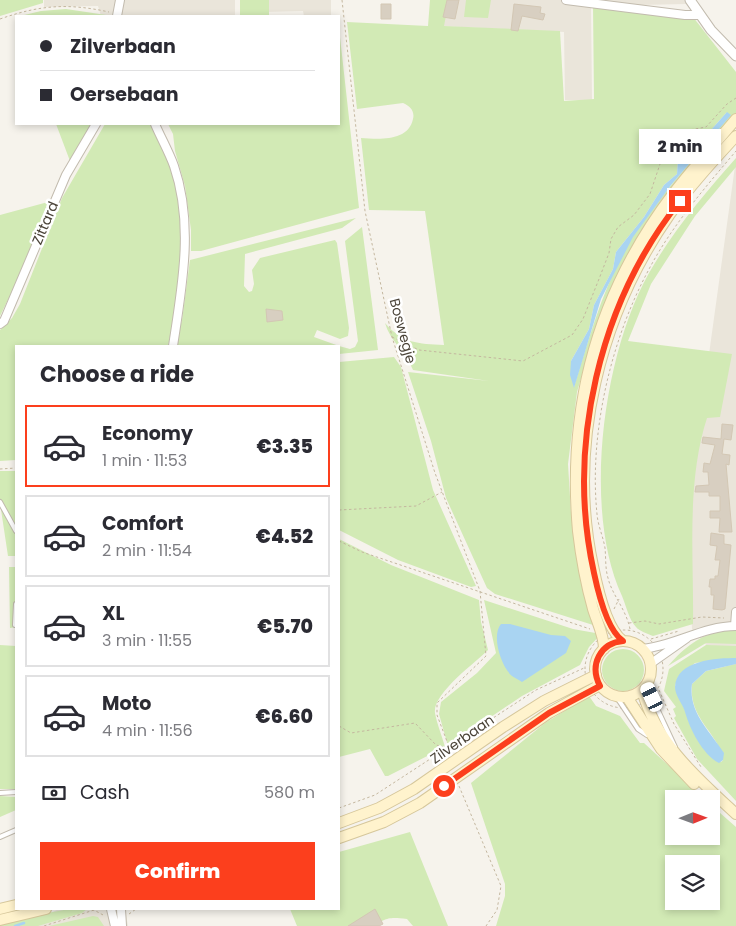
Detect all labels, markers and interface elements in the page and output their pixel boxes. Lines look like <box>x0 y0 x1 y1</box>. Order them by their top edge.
text: Zilverbaan <box>70 33 176 60</box>
text: Oersebaan <box>70 81 179 108</box>
callout: 2 min <box>639 128 721 164</box>
text: 2 min <box>657 135 703 158</box>
route end <box>669 190 691 212</box>
street label: Zittard <box>27 198 63 248</box>
street label: Boswegje <box>385 296 421 366</box>
text: Choose a ride <box>40 359 194 390</box>
text: Economy <box>102 420 193 447</box>
icon: car <box>42 424 87 469</box>
text: €3.35 <box>257 433 313 460</box>
text: 1 min · 11:53 <box>102 449 187 472</box>
text: Comfort <box>102 510 184 537</box>
icon: car <box>42 514 87 559</box>
text: €4.52 <box>256 523 313 550</box>
text: 2 min · 11:54 <box>102 539 192 562</box>
text: XL <box>102 600 125 627</box>
icon: car <box>42 604 87 649</box>
text: €5.70 <box>257 613 313 640</box>
text: 3 min · 11:55 <box>102 629 192 652</box>
car <box>638 680 665 714</box>
text: Moto <box>102 690 151 717</box>
icon: car <box>42 694 87 739</box>
text: €6.60 <box>256 703 313 730</box>
street label: Zilverbaan <box>426 710 498 768</box>
text: 4 min · 11:56 <box>102 719 193 742</box>
route start <box>433 775 455 797</box>
icon: cash <box>40 779 68 807</box>
text: Cash <box>80 779 130 806</box>
text: 580 m <box>264 781 315 804</box>
north arrow <box>665 790 720 845</box>
map controls <box>665 790 720 910</box>
button: Confirm <box>40 842 315 900</box>
button: layers <box>665 855 720 910</box>

